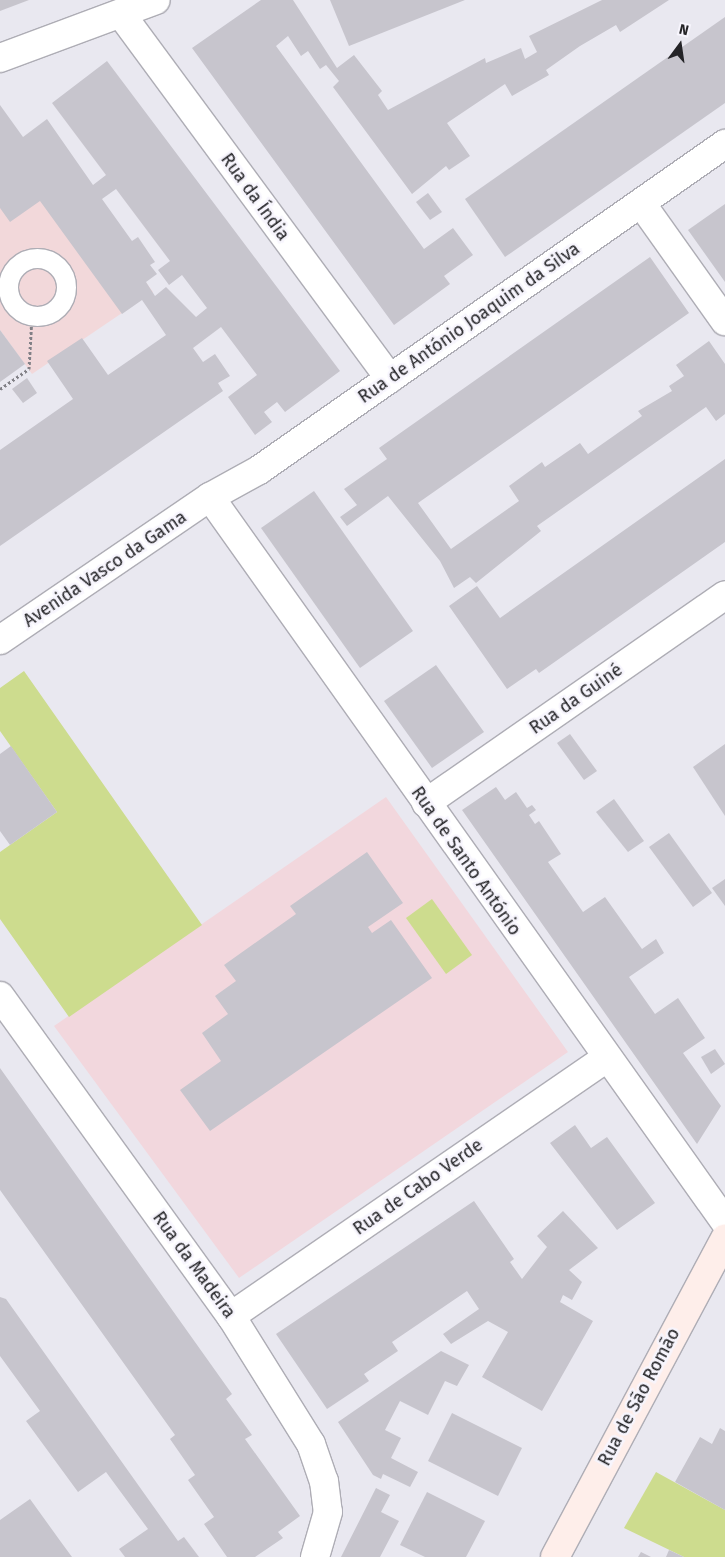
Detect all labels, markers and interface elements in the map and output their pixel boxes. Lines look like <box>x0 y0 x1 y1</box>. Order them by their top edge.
north arrow <box>655 20 705 70</box>
text: N <box>677 21 690 39</box>
street label: Rua da Índia <box>216 149 294 245</box>
street label: Rua de António Joaquim da Silva <box>354 238 584 408</box>
street label: Avenida Vasco da Gama <box>19 506 191 632</box>
street label: Rua da Guiné <box>525 659 627 739</box>
street label: Rua de Santo António <box>406 782 526 940</box>
street label: Rua de Cabo Verde <box>349 1134 487 1240</box>
street label: Rua da Madeira <box>148 1207 240 1323</box>
street label: Rua de São Romão <box>594 1324 684 1470</box>

